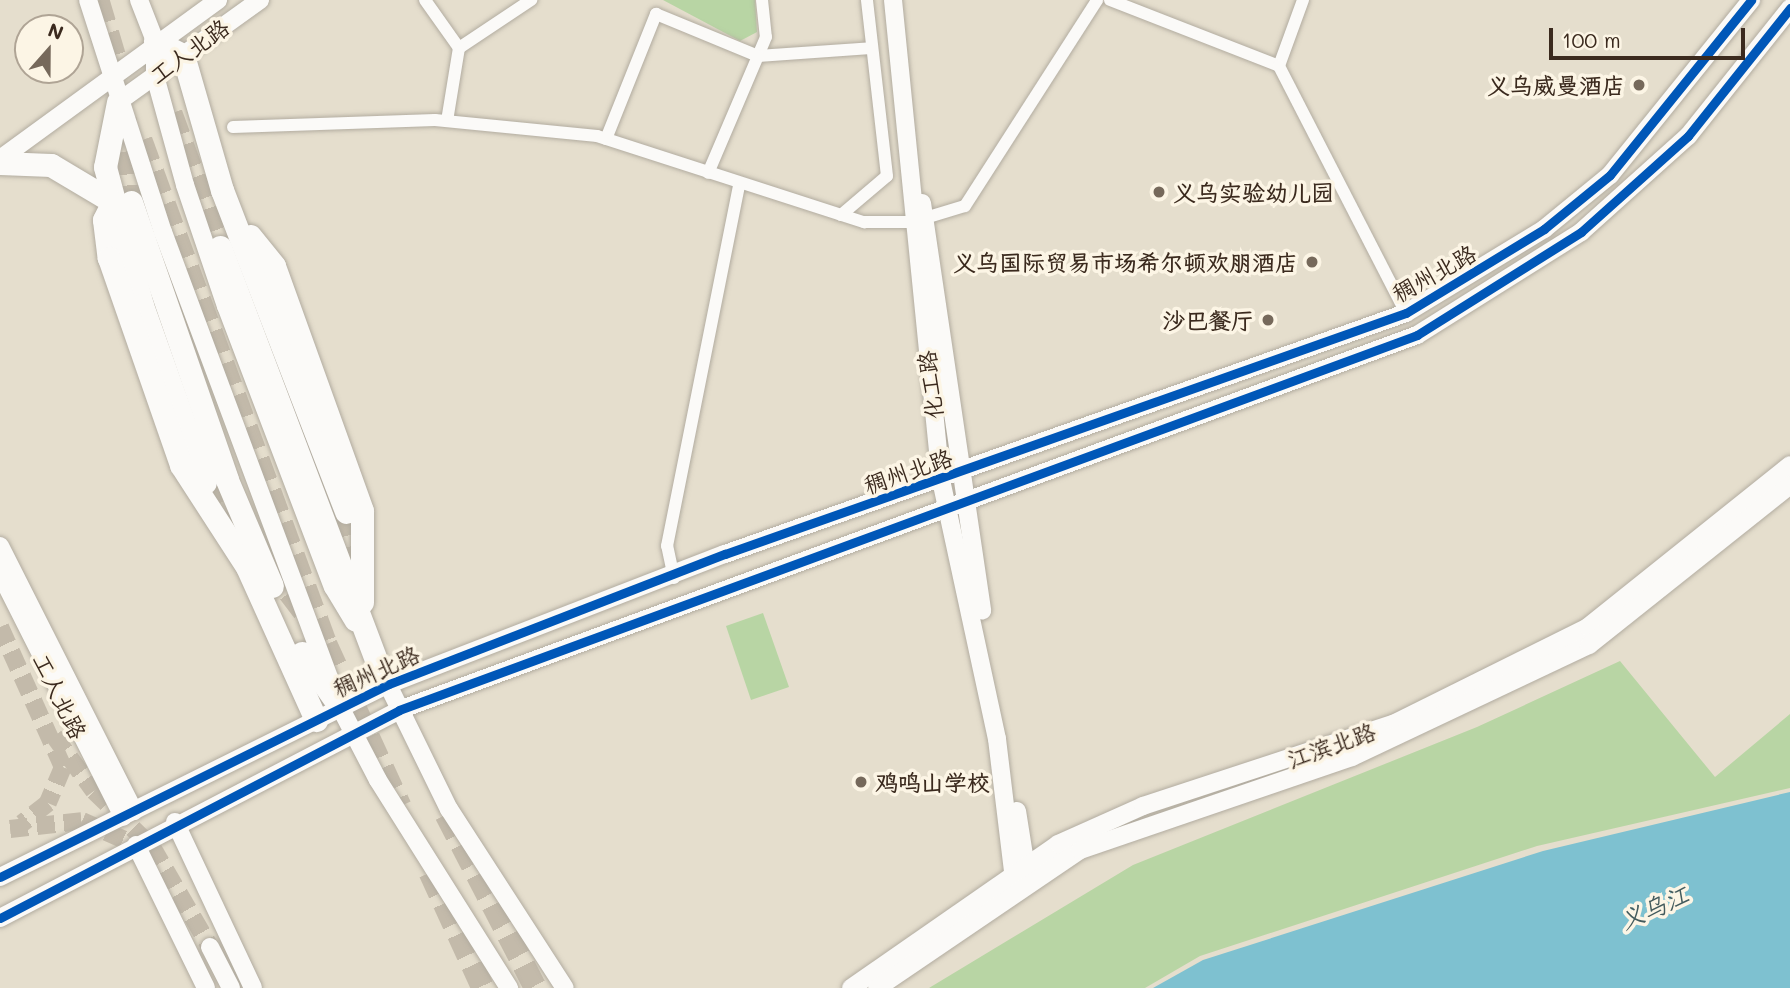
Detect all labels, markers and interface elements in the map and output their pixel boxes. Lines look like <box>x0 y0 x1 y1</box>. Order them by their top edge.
street label: 工人北路 <box>144 13 234 89</box>
north arrow <box>14 14 84 84</box>
scale bar <box>1552 14 1748 58</box>
text: N <box>45 17 67 45</box>
text: 100 m <box>1562 26 1621 53</box>
place label: 义乌威曼酒店 <box>1487 71 1625 99</box>
marker: 义乌威曼酒店 <box>1631 77 1647 93</box>
place label: 义乌实验幼儿园 <box>1173 178 1334 206</box>
marker: 义乌实验幼儿园 <box>1151 184 1167 200</box>
street label: 稠州北路 <box>1387 239 1481 307</box>
place label: 义乌国际贸易市场希尔顿欢朋酒店 <box>953 248 1298 276</box>
marker: 义乌国际贸易市场希尔顿欢朋酒店 <box>1304 254 1320 270</box>
place label: 沙巴餐厅 <box>1162 306 1254 334</box>
marker: 沙巴餐厅 <box>1260 312 1276 328</box>
street label: 化工路 <box>912 349 948 421</box>
street label: 稠州北路 <box>860 443 956 499</box>
street label: 稠州北路 <box>328 640 424 702</box>
street label: 工人北路 <box>27 649 93 743</box>
street label: 江滨北路 <box>1283 717 1379 773</box>
place label: 鸡鸣山学校 <box>875 768 990 796</box>
marker: 鸡鸣山学校 <box>853 774 869 790</box>
water label: 义乌江 <box>1615 879 1693 935</box>

